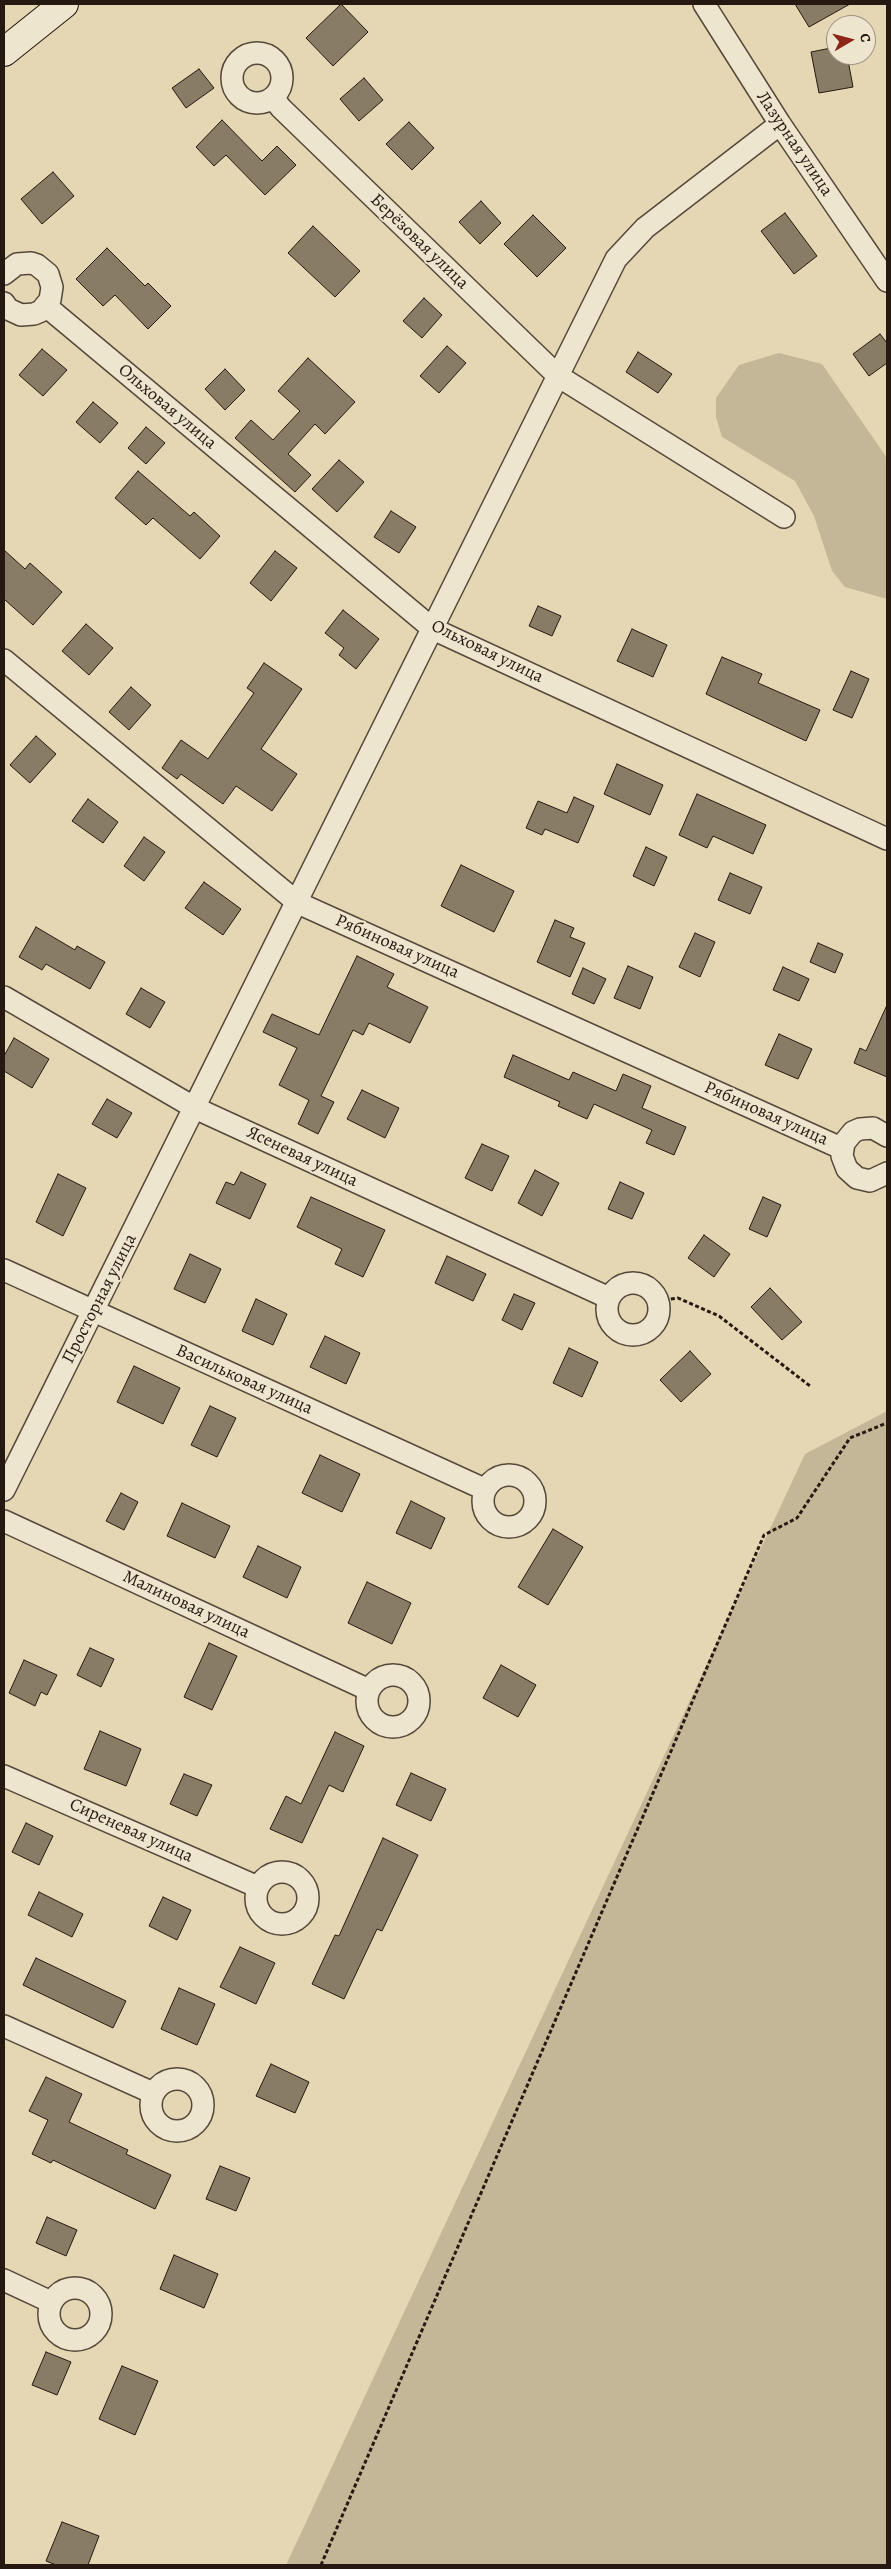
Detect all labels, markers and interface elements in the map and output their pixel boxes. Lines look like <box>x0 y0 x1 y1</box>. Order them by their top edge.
north arrow <box>826 15 876 65</box>
text: С <box>855 32 875 44</box>
street label: Лазурная улица <box>751 87 837 201</box>
street label: Берёзовая улица <box>365 190 473 294</box>
street label: Ольховая улица <box>113 360 221 454</box>
street label: Ольховая улица <box>427 616 547 688</box>
street label: Рябиновая улица <box>332 910 462 984</box>
street label: Рябиновая улица <box>701 1077 831 1151</box>
street label: Ясеневая улица <box>243 1122 361 1192</box>
street label: Просторная улица <box>58 1231 142 1367</box>
street label: Васильковая улица <box>172 1340 316 1420</box>
street label: Малиновая улица <box>119 1566 253 1644</box>
street label: Сиреневая улица <box>66 1794 196 1868</box>

